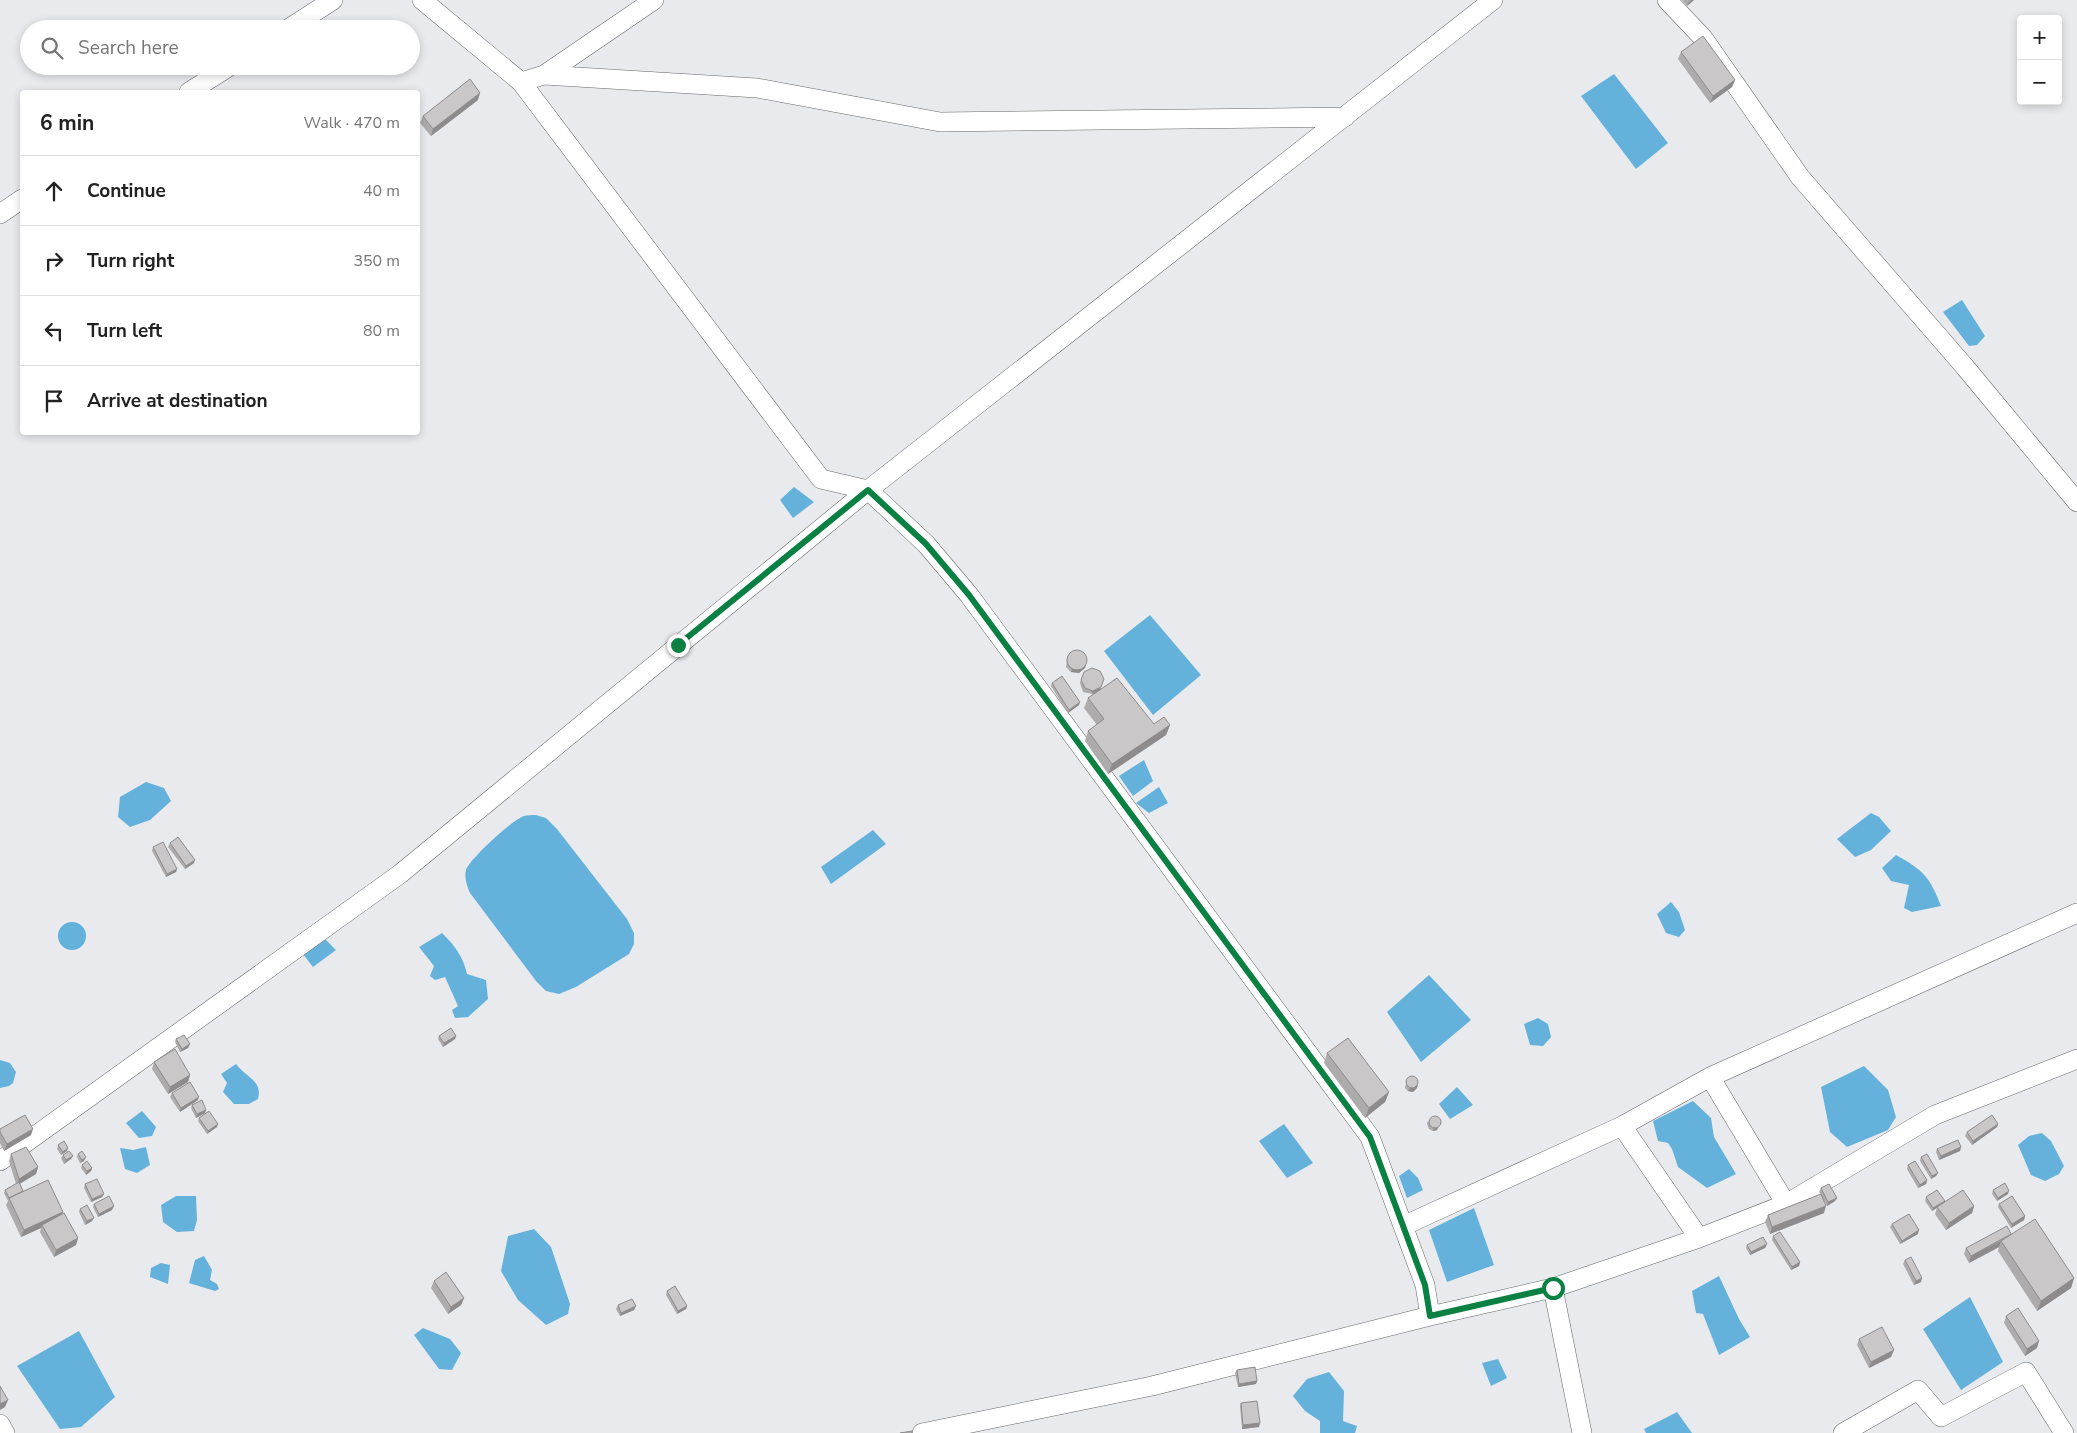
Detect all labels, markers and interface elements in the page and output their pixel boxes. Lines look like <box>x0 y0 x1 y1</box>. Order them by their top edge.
map controls <box>2017 15 2062 105</box>
button: + <box>2017 15 2062 60</box>
search box <box>20 20 420 75</box>
icon: search <box>38 34 66 62</box>
text: Search here <box>78 35 179 61</box>
button: − <box>2017 60 2062 105</box>
text: 6 min <box>40 109 94 137</box>
text: Walk · 470 m <box>304 112 400 134</box>
icon: ahead <box>40 177 68 205</box>
text: Continue <box>87 178 166 204</box>
text: 40 m <box>363 180 400 202</box>
icon: right <box>40 247 68 275</box>
text: Turn right <box>87 248 174 274</box>
text: 350 m <box>353 250 400 272</box>
icon: left <box>40 317 68 345</box>
text: Turn left <box>87 318 162 344</box>
text: 80 m <box>363 320 400 342</box>
icon: arrive <box>40 387 68 415</box>
text: Arrive at destination <box>87 388 268 414</box>
route end <box>667 634 690 657</box>
route start <box>1542 1277 1565 1300</box>

